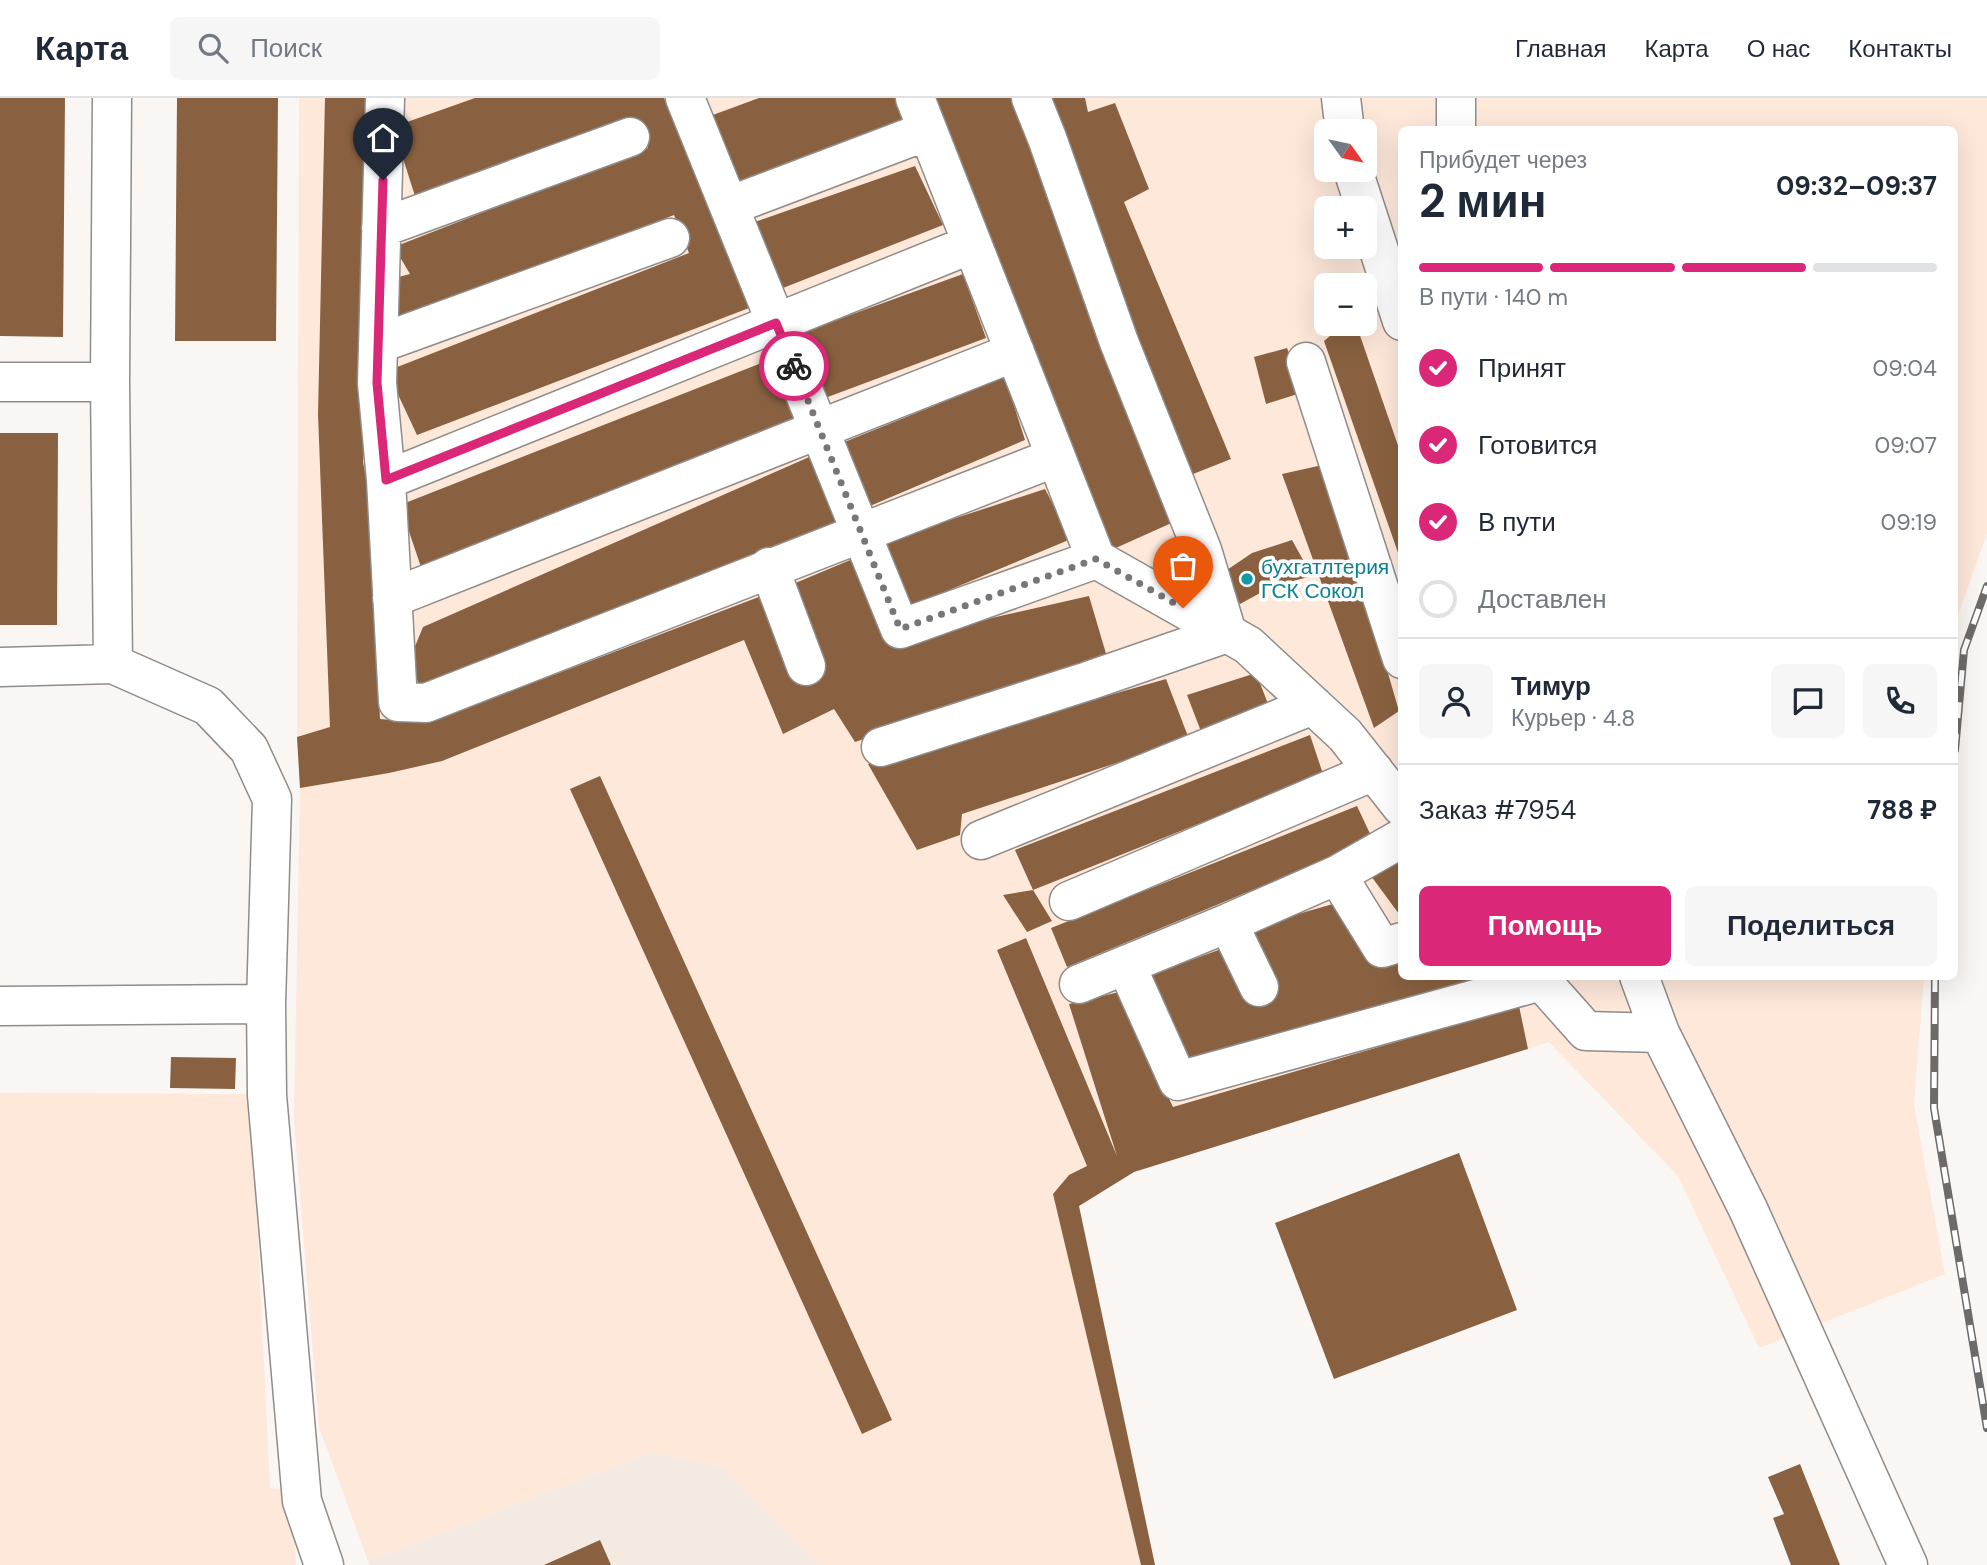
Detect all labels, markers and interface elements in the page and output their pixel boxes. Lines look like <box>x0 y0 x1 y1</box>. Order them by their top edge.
search box <box>170 17 660 80</box>
text: Карта <box>35 27 128 70</box>
icon: search <box>194 29 232 67</box>
text: Поиск <box>250 31 322 65</box>
text: Главная <box>1515 33 1606 64</box>
text: Карта <box>1644 33 1709 64</box>
text: О нас <box>1747 33 1810 64</box>
text: Контакты <box>1848 33 1952 64</box>
pin <box>353 108 413 180</box>
icon: home <box>364 119 402 157</box>
north arrow <box>1314 119 1377 182</box>
map controls <box>1314 119 1377 336</box>
text: Прибудет через <box>1419 145 1587 175</box>
text: 09:32–09:37 <box>1776 169 1937 203</box>
text: 2 мин <box>1419 171 1546 231</box>
button: + <box>1314 196 1377 259</box>
button: − <box>1314 273 1377 336</box>
text: В пути · 140 m <box>1419 282 1568 312</box>
courier <box>759 331 829 401</box>
icon: bike <box>775 347 813 385</box>
icon: check <box>1419 349 1457 387</box>
text: Принят <box>1478 351 1566 385</box>
text: 09:04 <box>1872 353 1937 383</box>
icon: check <box>1419 426 1457 464</box>
text: Готовится <box>1478 428 1597 462</box>
text: 09:07 <box>1874 430 1937 460</box>
icon: check <box>1419 503 1457 541</box>
text: В пути <box>1478 505 1556 539</box>
text: 09:19 <box>1881 507 1937 537</box>
pin <box>1153 536 1213 608</box>
icon: bag <box>1164 547 1202 585</box>
place label: бухгатлтерия ГСК Сокол <box>1261 553 1389 605</box>
marker: бухгатлтерия ГСК Сокол <box>1239 571 1255 587</box>
text: Доставлен <box>1478 582 1607 616</box>
button: person <box>1419 664 1493 738</box>
button: chat <box>1771 664 1845 738</box>
button: phone <box>1863 664 1937 738</box>
text: Тимур <box>1511 669 1591 703</box>
text: Курьер · 4.8 <box>1511 703 1635 733</box>
text: Заказ #7954 <box>1419 793 1576 827</box>
text: 788 ₽ <box>1867 793 1937 827</box>
button: Помощь <box>1419 886 1671 966</box>
button: Поделиться <box>1685 886 1937 966</box>

